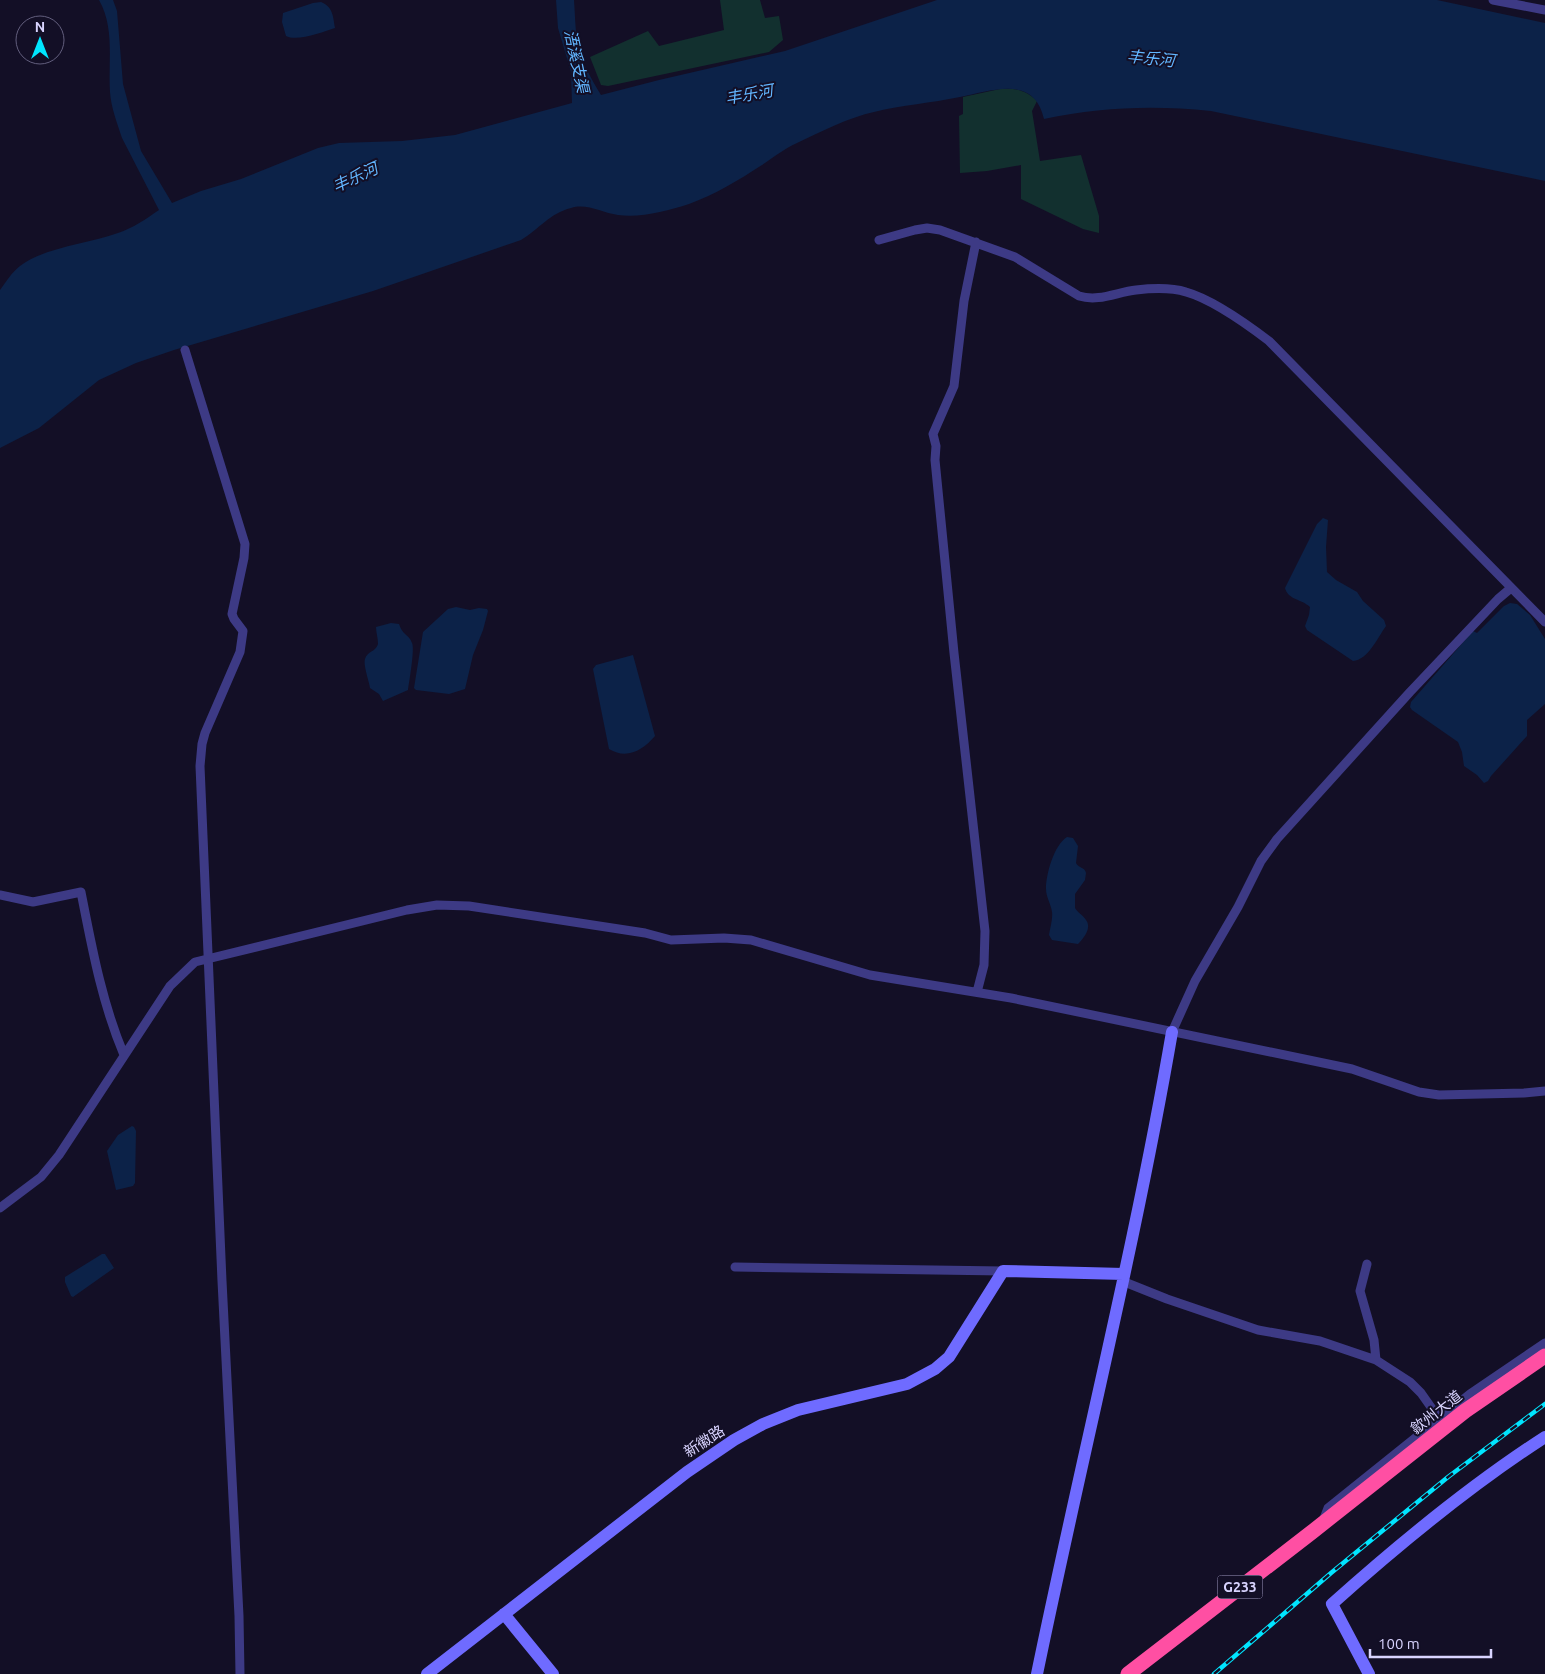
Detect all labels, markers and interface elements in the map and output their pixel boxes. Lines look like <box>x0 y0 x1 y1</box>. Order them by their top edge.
north arrow <box>15 15 65 65</box>
text: N <box>35 19 45 35</box>
water label: 浯溪支渠 <box>562 28 593 96</box>
water label: 丰乐河 <box>1126 47 1179 70</box>
water label: 丰乐河 <box>724 80 777 107</box>
water label: 丰乐河 <box>329 157 383 195</box>
street label: 歙州大道 <box>1407 1387 1465 1437</box>
street label: 新徽路 <box>680 1422 728 1460</box>
road number: G233 <box>1218 1575 1262 1598</box>
scale bar <box>1370 1626 1491 1658</box>
text: 100 m <box>1378 1635 1420 1652</box>

